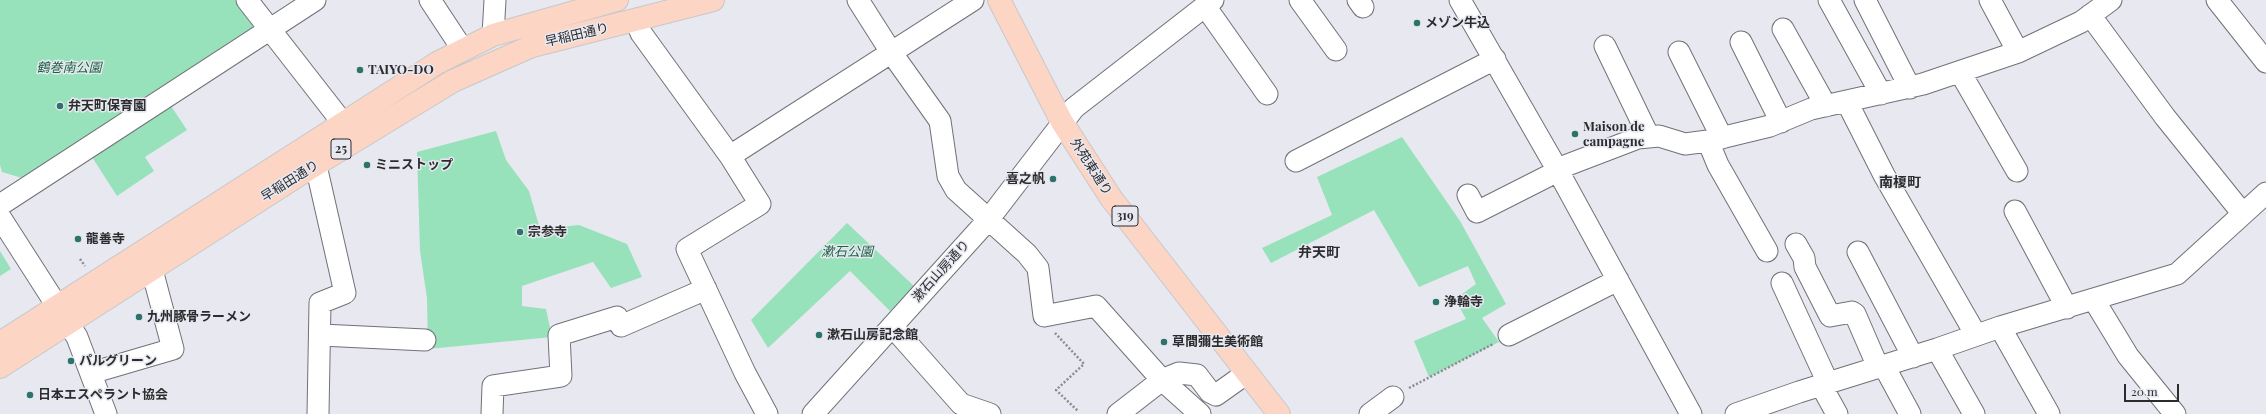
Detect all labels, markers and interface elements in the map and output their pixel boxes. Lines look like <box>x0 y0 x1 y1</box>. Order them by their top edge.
place label: メゾン牛込 <box>1425 15 1490 31</box>
marker: メゾン牛込 <box>1412 18 1422 28</box>
street label: 早稲田通り <box>544 20 610 50</box>
park label: 鶴巻南公園 <box>37 60 101 76</box>
place label: TAIYO-DO <box>368 62 434 78</box>
marker: TAIYO-DO <box>355 65 365 75</box>
place label: 弁天町保育園 <box>68 98 146 114</box>
marker: 弁天町保育園 <box>55 101 65 111</box>
place label: Maison de campagne <box>1583 119 1644 150</box>
marker: Maison de campagne <box>1570 129 1580 139</box>
street label: 外苑東通り <box>1067 135 1115 199</box>
road number: 25 <box>331 139 351 159</box>
street label: 早稲田通り <box>258 157 322 205</box>
place label: ミニストップ <box>375 157 453 173</box>
marker: ミニストップ <box>362 160 372 170</box>
place label: 喜之帆 <box>1006 171 1045 187</box>
marker: 喜之帆 <box>1048 174 1058 184</box>
district label: 南榎町 <box>1879 175 1921 191</box>
road number: 319 <box>1112 206 1138 226</box>
place label: 宗参寺 <box>528 224 567 240</box>
marker: 宗参寺 <box>515 227 525 237</box>
place label: 龍善寺 <box>86 231 125 247</box>
marker: 龍善寺 <box>73 234 83 244</box>
street label: 漱石山房通り <box>909 237 973 305</box>
park label: 漱石公園 <box>821 244 873 260</box>
district label: 弁天町 <box>1298 245 1340 261</box>
place label: 浄輪寺 <box>1444 294 1483 310</box>
marker: 浄輪寺 <box>1431 297 1441 307</box>
place label: 九州豚骨ラーメン <box>147 309 251 325</box>
marker: 九州豚骨ラーメン <box>134 312 144 322</box>
place label: 漱石山房記念館 <box>827 327 918 343</box>
marker: 漱石山房記念館 <box>814 330 824 340</box>
place label: 草間彌生美術館 <box>1172 334 1263 350</box>
marker: 草間彌生美術館 <box>1159 337 1169 347</box>
place label: パルグリーン <box>79 353 157 369</box>
marker: パルグリーン <box>66 356 76 366</box>
scale bar <box>2126 376 2181 402</box>
text: 20 m <box>2131 383 2158 399</box>
place label: 日本エスペラント協会 <box>38 387 168 403</box>
marker: 日本エスペラント協会 <box>25 390 35 400</box>

